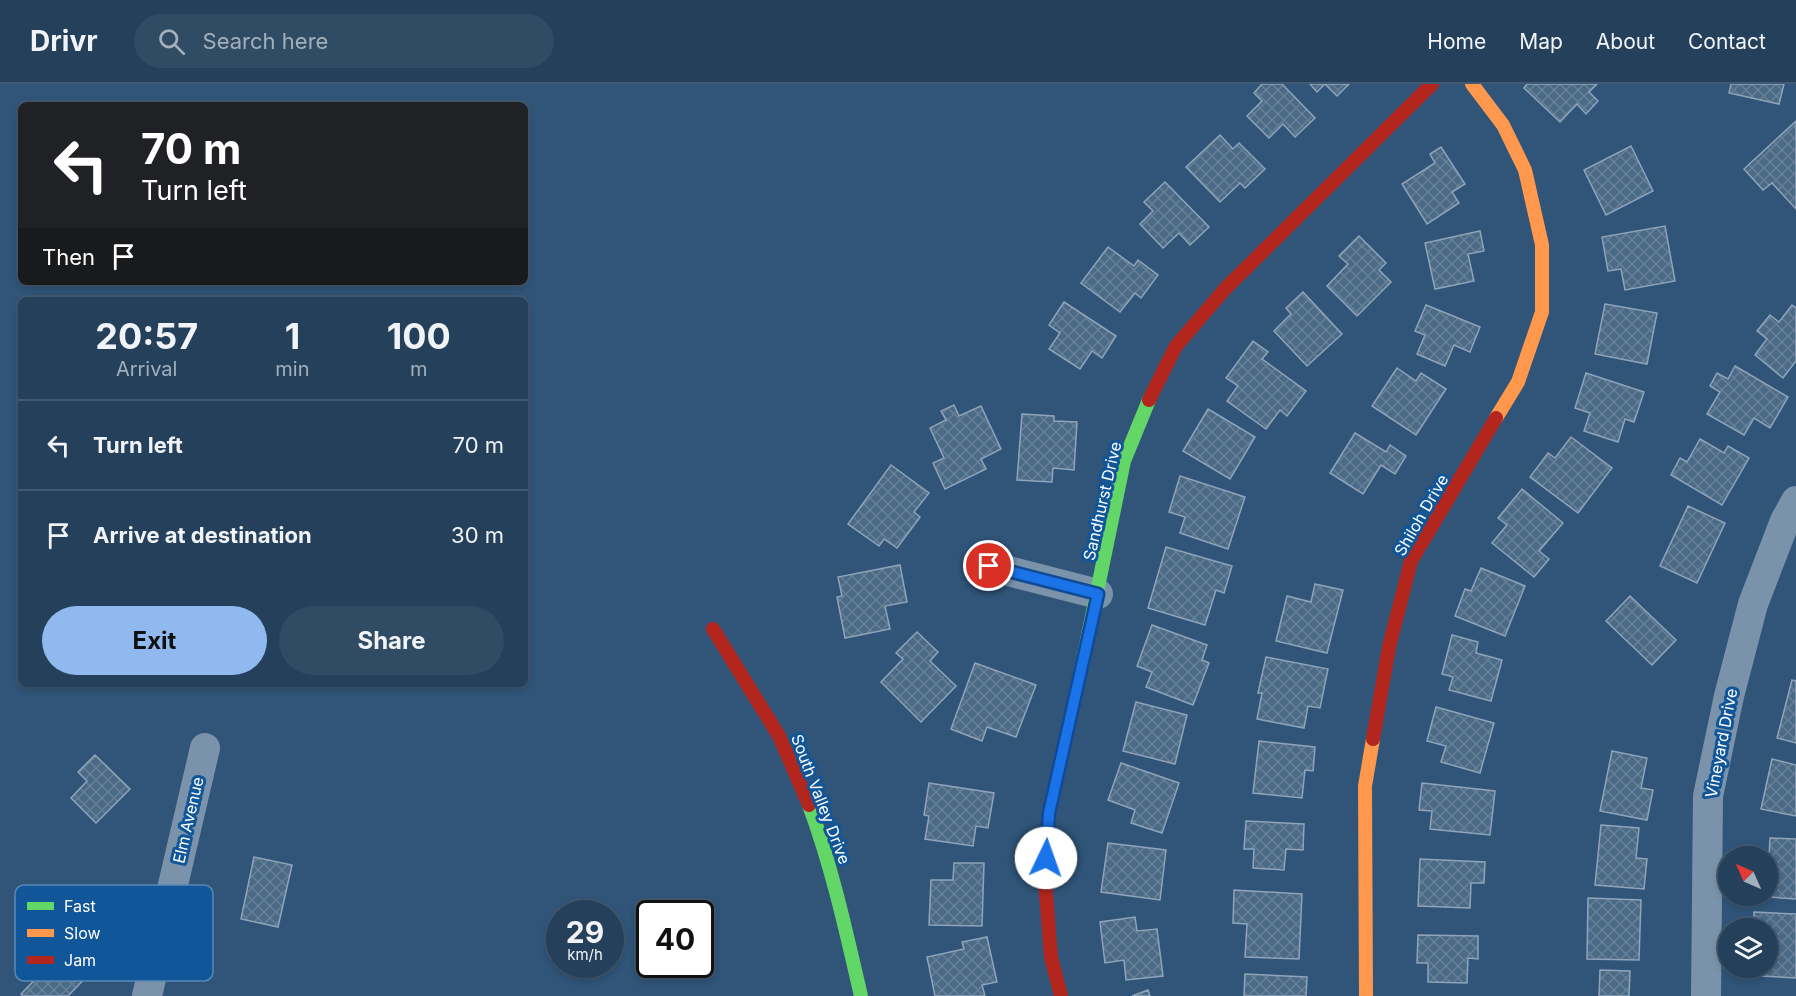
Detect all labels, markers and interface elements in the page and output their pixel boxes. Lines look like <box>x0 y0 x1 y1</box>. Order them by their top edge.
search box <box>134 14 554 68</box>
text: Drivr <box>30 24 98 58</box>
icon: search <box>155 25 188 58</box>
text: Search here <box>203 28 328 54</box>
text: Home <box>1427 29 1486 54</box>
text: Map <box>1519 29 1563 54</box>
text: About <box>1596 29 1655 54</box>
text: Contact <box>1688 29 1766 54</box>
text: 70 m <box>141 123 241 174</box>
icon: left <box>42 126 120 204</box>
text: Turn left <box>141 174 247 207</box>
icon: arrive <box>107 240 140 273</box>
text: Then <box>42 244 95 270</box>
text: 20:57 <box>95 314 198 358</box>
text: 1 <box>285 314 300 358</box>
text: 100 <box>387 314 451 358</box>
text: Arrival <box>116 357 177 381</box>
text: min <box>275 357 310 381</box>
text: m <box>410 357 428 381</box>
icon: left <box>42 429 75 462</box>
text: Turn left <box>93 432 183 458</box>
text: 70 m <box>453 432 504 458</box>
street label: Sandhurst Drive <box>1079 440 1125 562</box>
street label: Shiloh Drive <box>1390 471 1452 559</box>
icon: arrive <box>42 519 75 552</box>
text: Arrive at destination <box>93 522 312 548</box>
text: 30 m <box>451 522 504 548</box>
pin <box>963 540 1014 591</box>
icon: arrive <box>972 549 1005 582</box>
button: Exit <box>42 606 267 675</box>
button: Share <box>279 606 504 675</box>
street label: Vineyard Drive <box>1701 687 1741 799</box>
street label: South Valley Drive <box>787 731 855 867</box>
street label: Elm Avenue <box>168 775 208 865</box>
position arrow <box>1014 826 1078 890</box>
north arrow <box>1718 846 1778 906</box>
map controls <box>1718 846 1778 978</box>
legend <box>15 885 213 981</box>
text: Fast <box>64 896 96 916</box>
speed limit sign: 40 <box>636 900 714 978</box>
text: 29 <box>566 914 604 950</box>
button: layers <box>1718 918 1778 978</box>
text: Slow <box>64 923 101 943</box>
text: km/h <box>567 945 603 964</box>
text: Jam <box>64 950 96 970</box>

